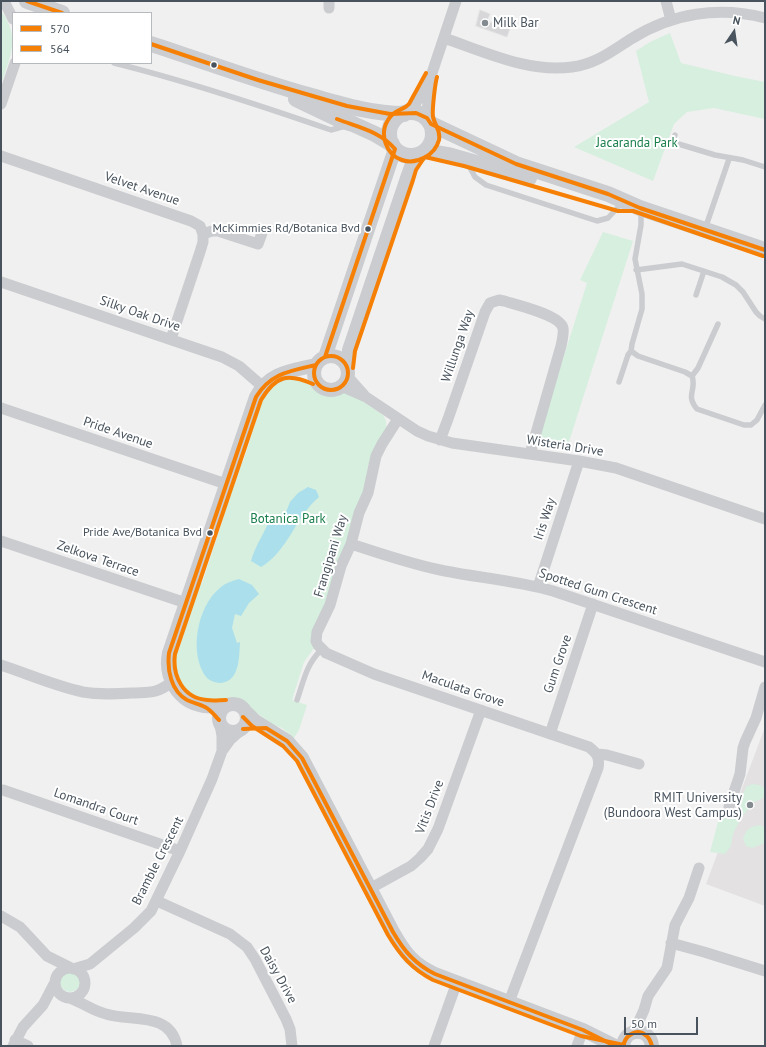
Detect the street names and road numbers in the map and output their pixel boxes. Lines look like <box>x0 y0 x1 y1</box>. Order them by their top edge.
street label: Velvet Avenue <box>102 169 182 209</box>
street label: Silky Oak Drive <box>98 293 182 335</box>
street label: Willunga Way <box>438 308 478 384</box>
street label: Pride Avenue <box>81 414 155 452</box>
street label: Wisteria Drive <box>525 432 605 460</box>
street label: Iris Way <box>531 496 559 542</box>
street label: Frangipani Way <box>311 513 351 599</box>
street label: Zelkova Terrace <box>55 538 141 580</box>
street label: Spotted Gum Crescent <box>537 566 659 618</box>
street label: Gum Grove <box>541 633 575 695</box>
street label: Maculata Grove <box>420 668 506 710</box>
street label: Vitis Drive <box>413 778 447 836</box>
street label: Lomandra Court <box>52 785 140 829</box>
street label: Bramble Crescent <box>129 814 187 908</box>
street label: Daisy Drive <box>256 944 300 1006</box>

